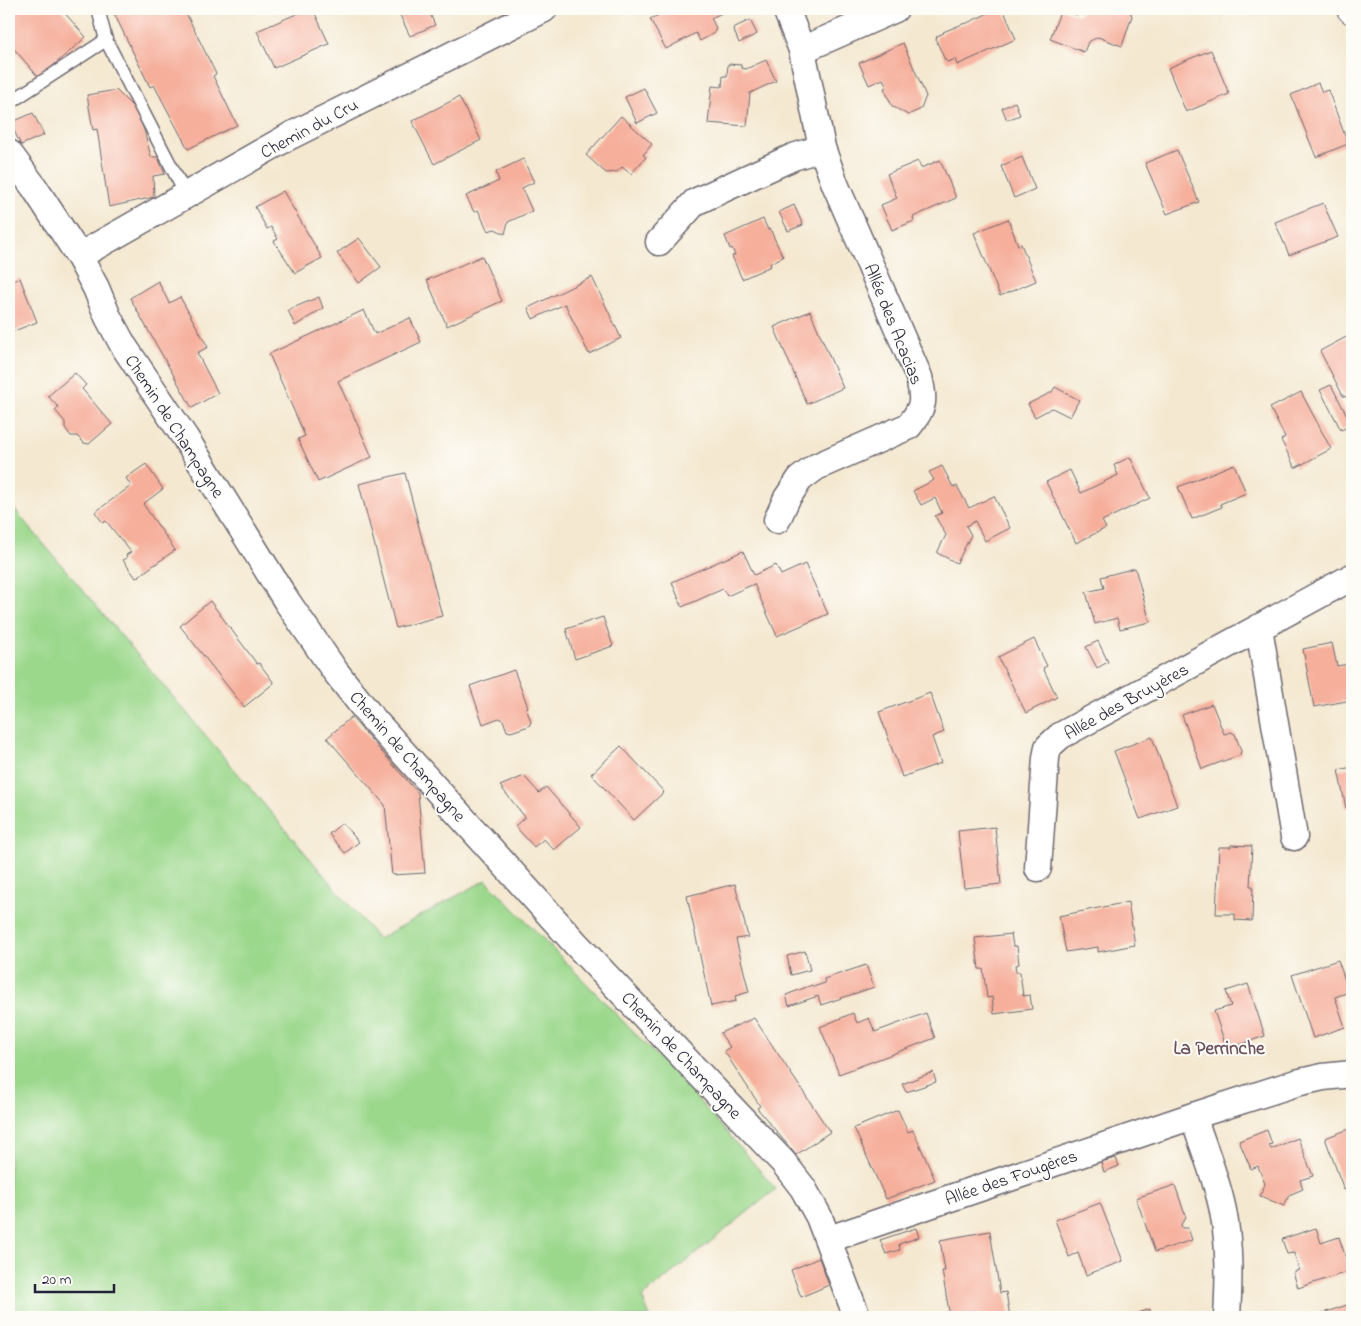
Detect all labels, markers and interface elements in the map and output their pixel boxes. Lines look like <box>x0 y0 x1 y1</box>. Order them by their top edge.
street label: Chemin du Cru <box>256 93 364 167</box>
street label: Allée des Acacias <box>856 260 928 389</box>
street label: Chemin de Champagne <box>116 350 230 505</box>
street label: Allée des Bruyères <box>1060 658 1194 748</box>
street label: Chemin de Champagne <box>341 686 472 830</box>
street label: Chemin de Champagne <box>614 987 747 1127</box>
district label: La Perrinche <box>1174 1036 1265 1063</box>
street label: Allée des Fougères <box>942 1144 1082 1215</box>
scale bar <box>35 1261 114 1293</box>
text: 20 m <box>42 1269 72 1291</box>

